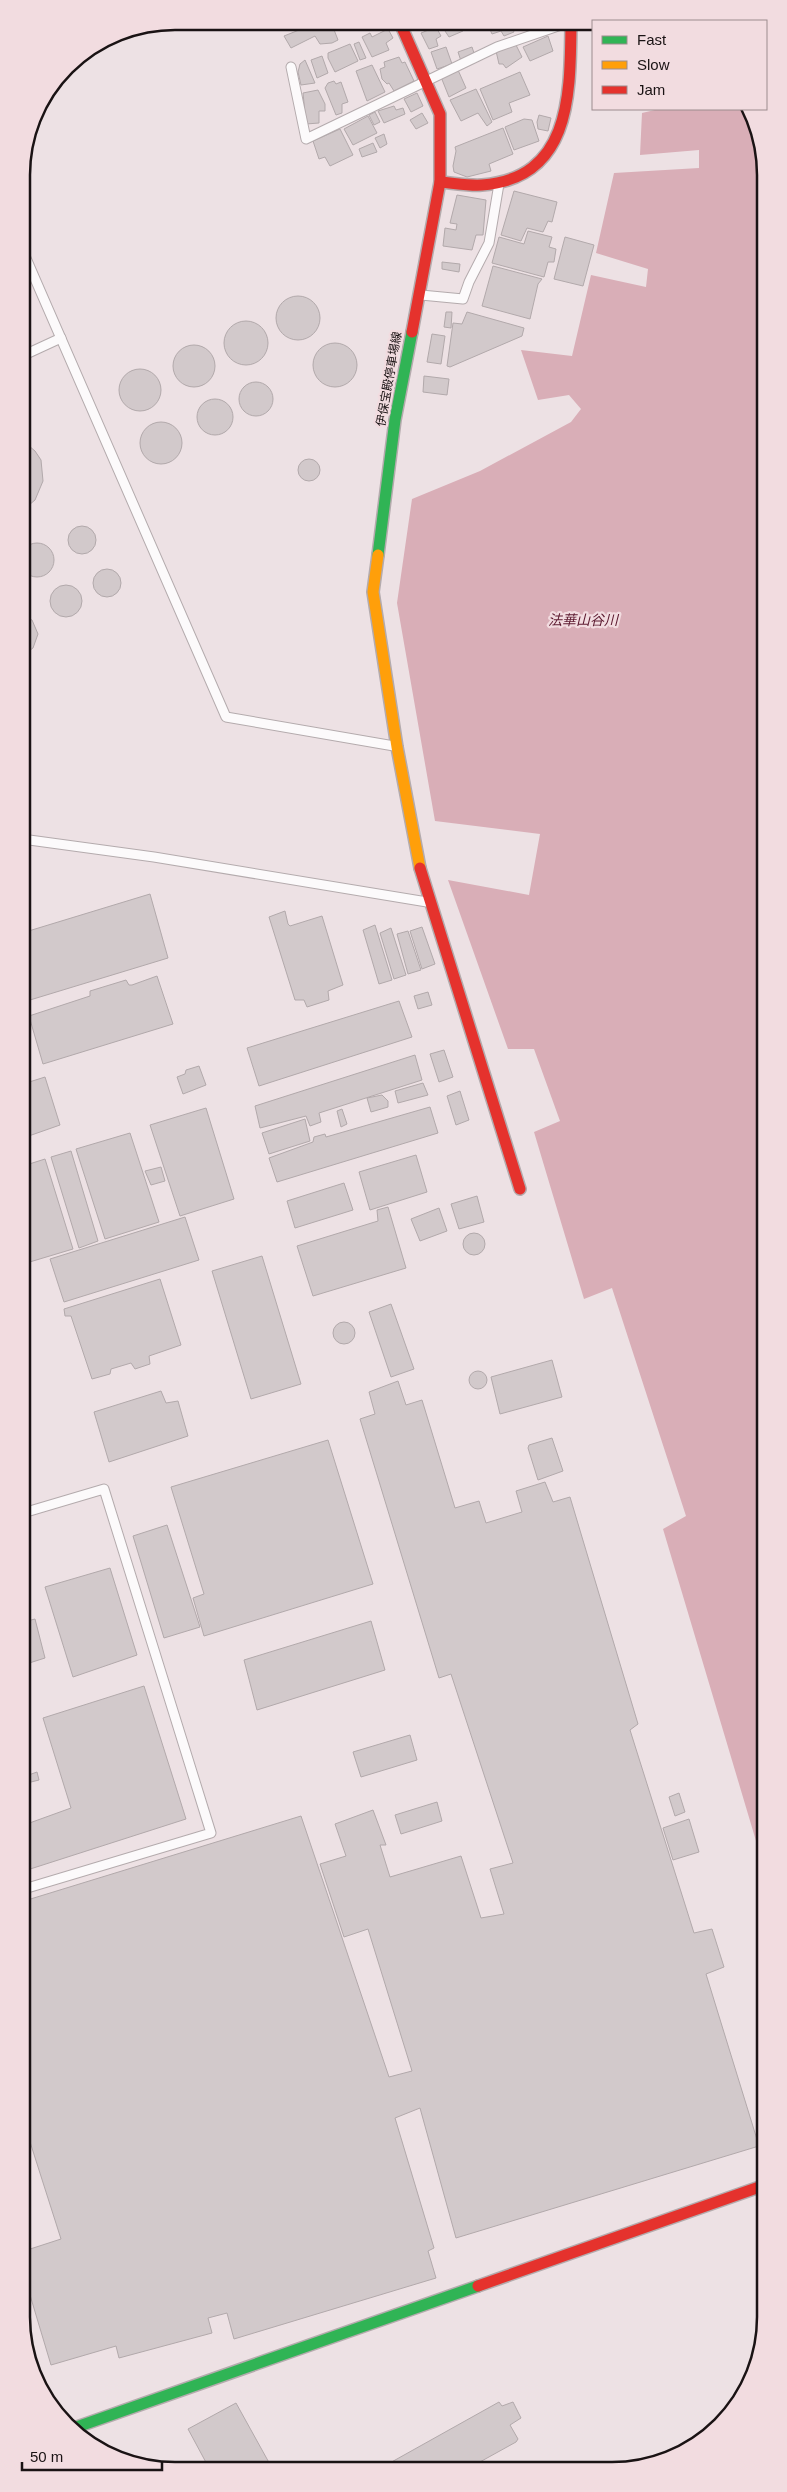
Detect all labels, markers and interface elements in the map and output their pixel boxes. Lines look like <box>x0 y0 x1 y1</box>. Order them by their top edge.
legend <box>592 20 767 110</box>
text: Fast <box>637 31 667 48</box>
text: Slow <box>637 56 670 73</box>
text: Jam <box>637 81 665 98</box>
street label: 伊保宝殿停車場線 <box>374 331 404 427</box>
water label: 法華山谷川 <box>548 612 620 628</box>
scale bar <box>22 2440 162 2472</box>
text: 50 m <box>30 2448 63 2465</box>

